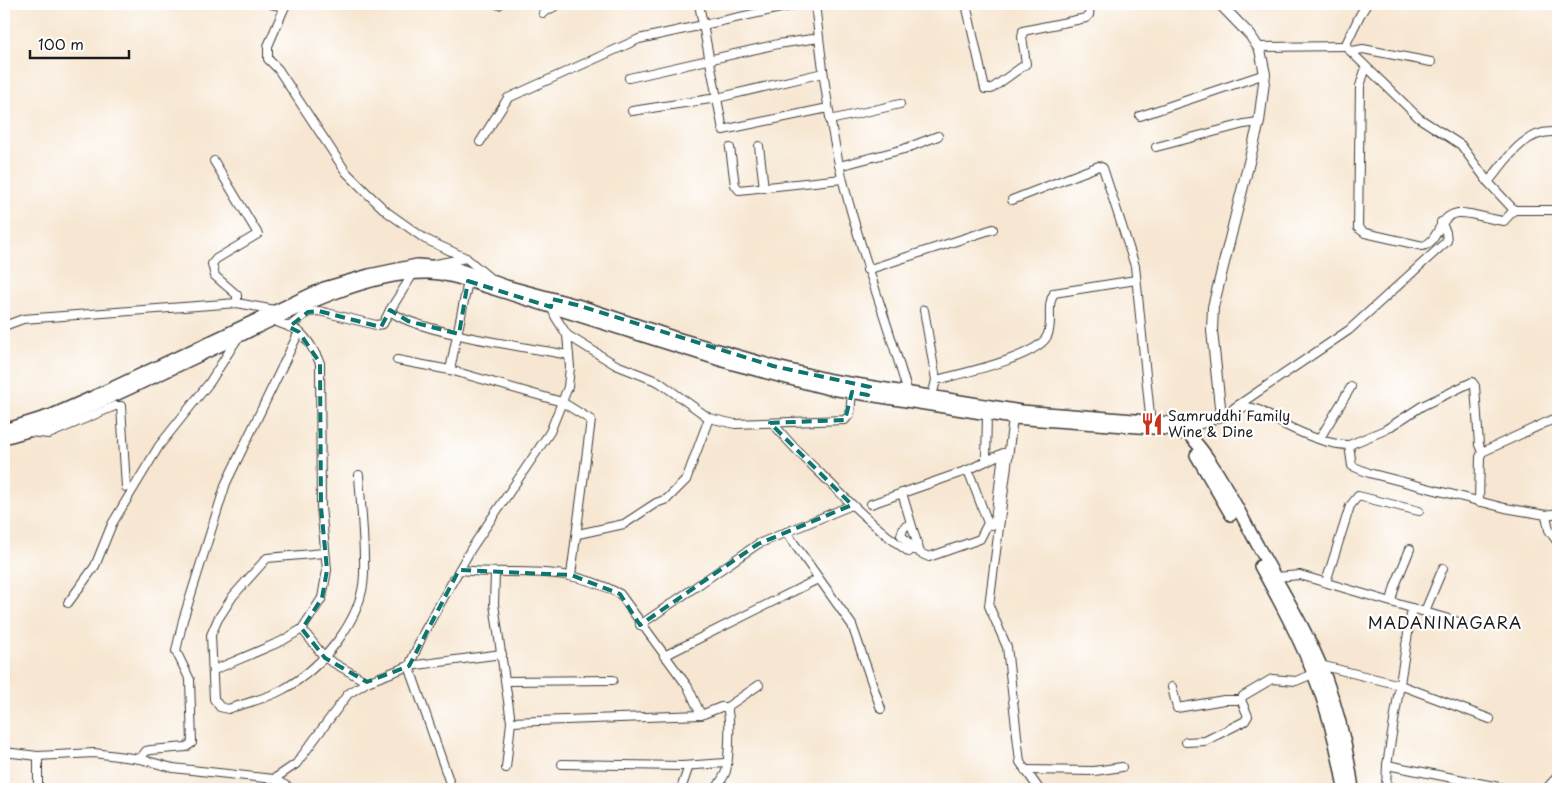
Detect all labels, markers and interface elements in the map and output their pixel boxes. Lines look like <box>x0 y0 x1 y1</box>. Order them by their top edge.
scale bar <box>30 28 129 60</box>
text: 100 m <box>38 32 84 55</box>
place label: Samruddhi Family Wine & Dine <box>1168 405 1290 442</box>
restaurant icon: Samruddhi Family Wine & Dine <box>1139 411 1165 437</box>
district label: MADANINAGARA <box>1368 610 1522 634</box>

